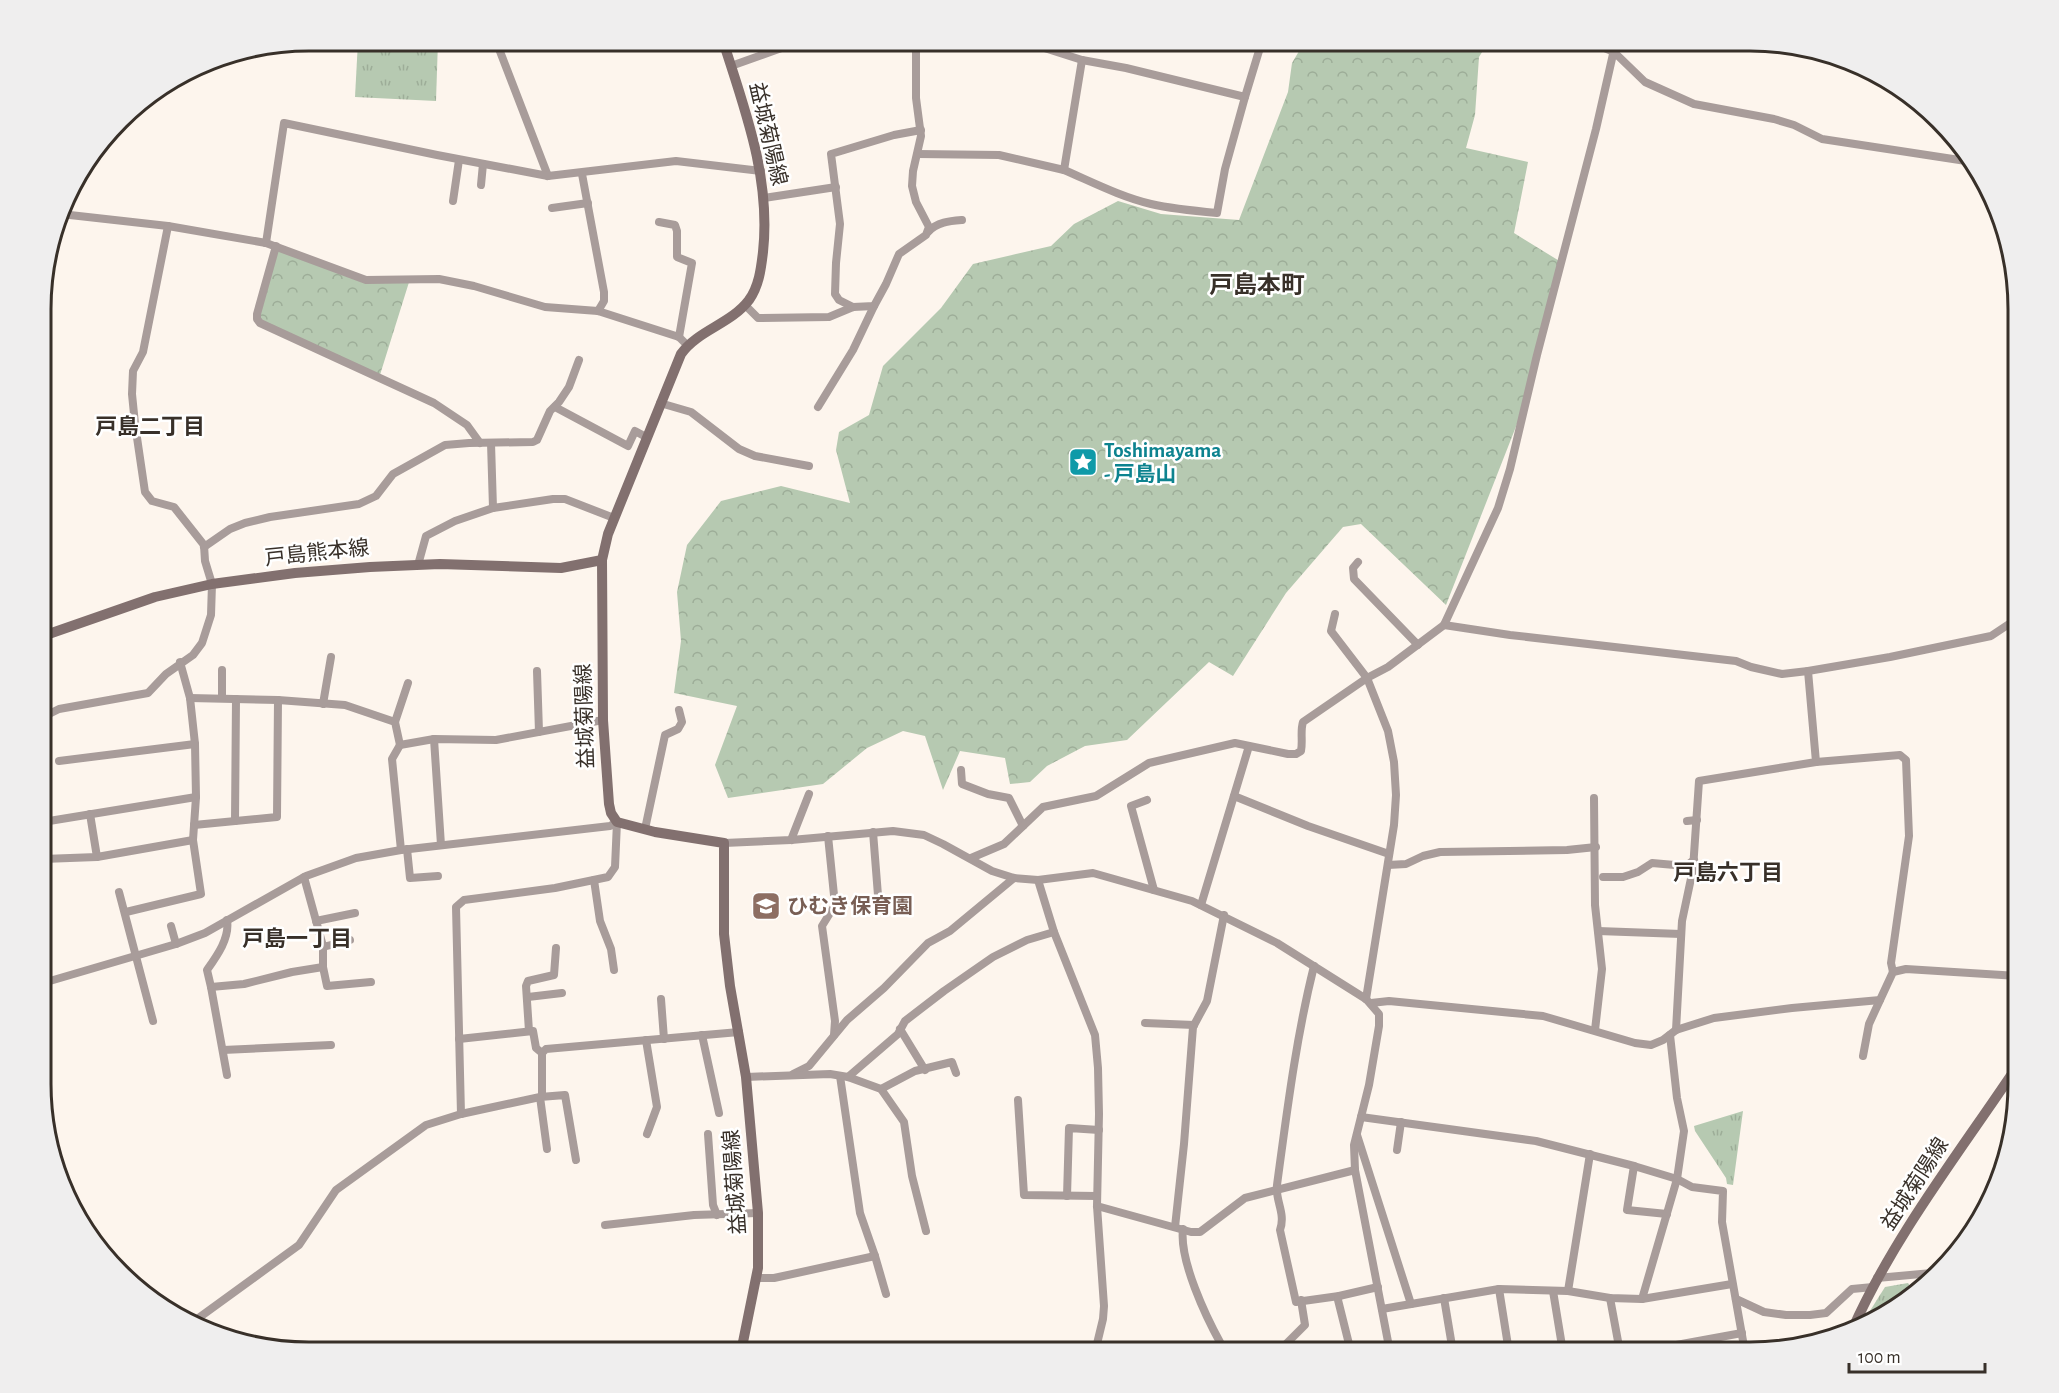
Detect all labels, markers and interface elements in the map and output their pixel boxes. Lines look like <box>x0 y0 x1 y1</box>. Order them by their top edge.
street label: 益城菊陽線 <box>746 80 791 188</box>
district label: 戸島本町 <box>1209 272 1305 298</box>
district label: 戸島二丁目 <box>95 415 205 438</box>
place label: Toshimayama - 戸島山 <box>1104 440 1221 485</box>
place icon: Toshimayama - 戸島山 <box>1067 446 1099 478</box>
street label: 戸島熊本線 <box>264 536 370 569</box>
street label: 益城菊陽線 <box>572 663 597 769</box>
district label: 戸島六丁目 <box>1673 861 1783 884</box>
school or university icon: ひむき保育園 <box>750 890 782 922</box>
place label: ひむき保育園 <box>787 895 913 917</box>
district label: 戸島一丁目 <box>242 927 352 950</box>
street label: 益城菊陽線 <box>720 1129 749 1235</box>
street label: 益城菊陽線 <box>1877 1134 1952 1234</box>
scale bar <box>1849 1336 1986 1374</box>
text: 100 m <box>1858 1349 1901 1367</box>

